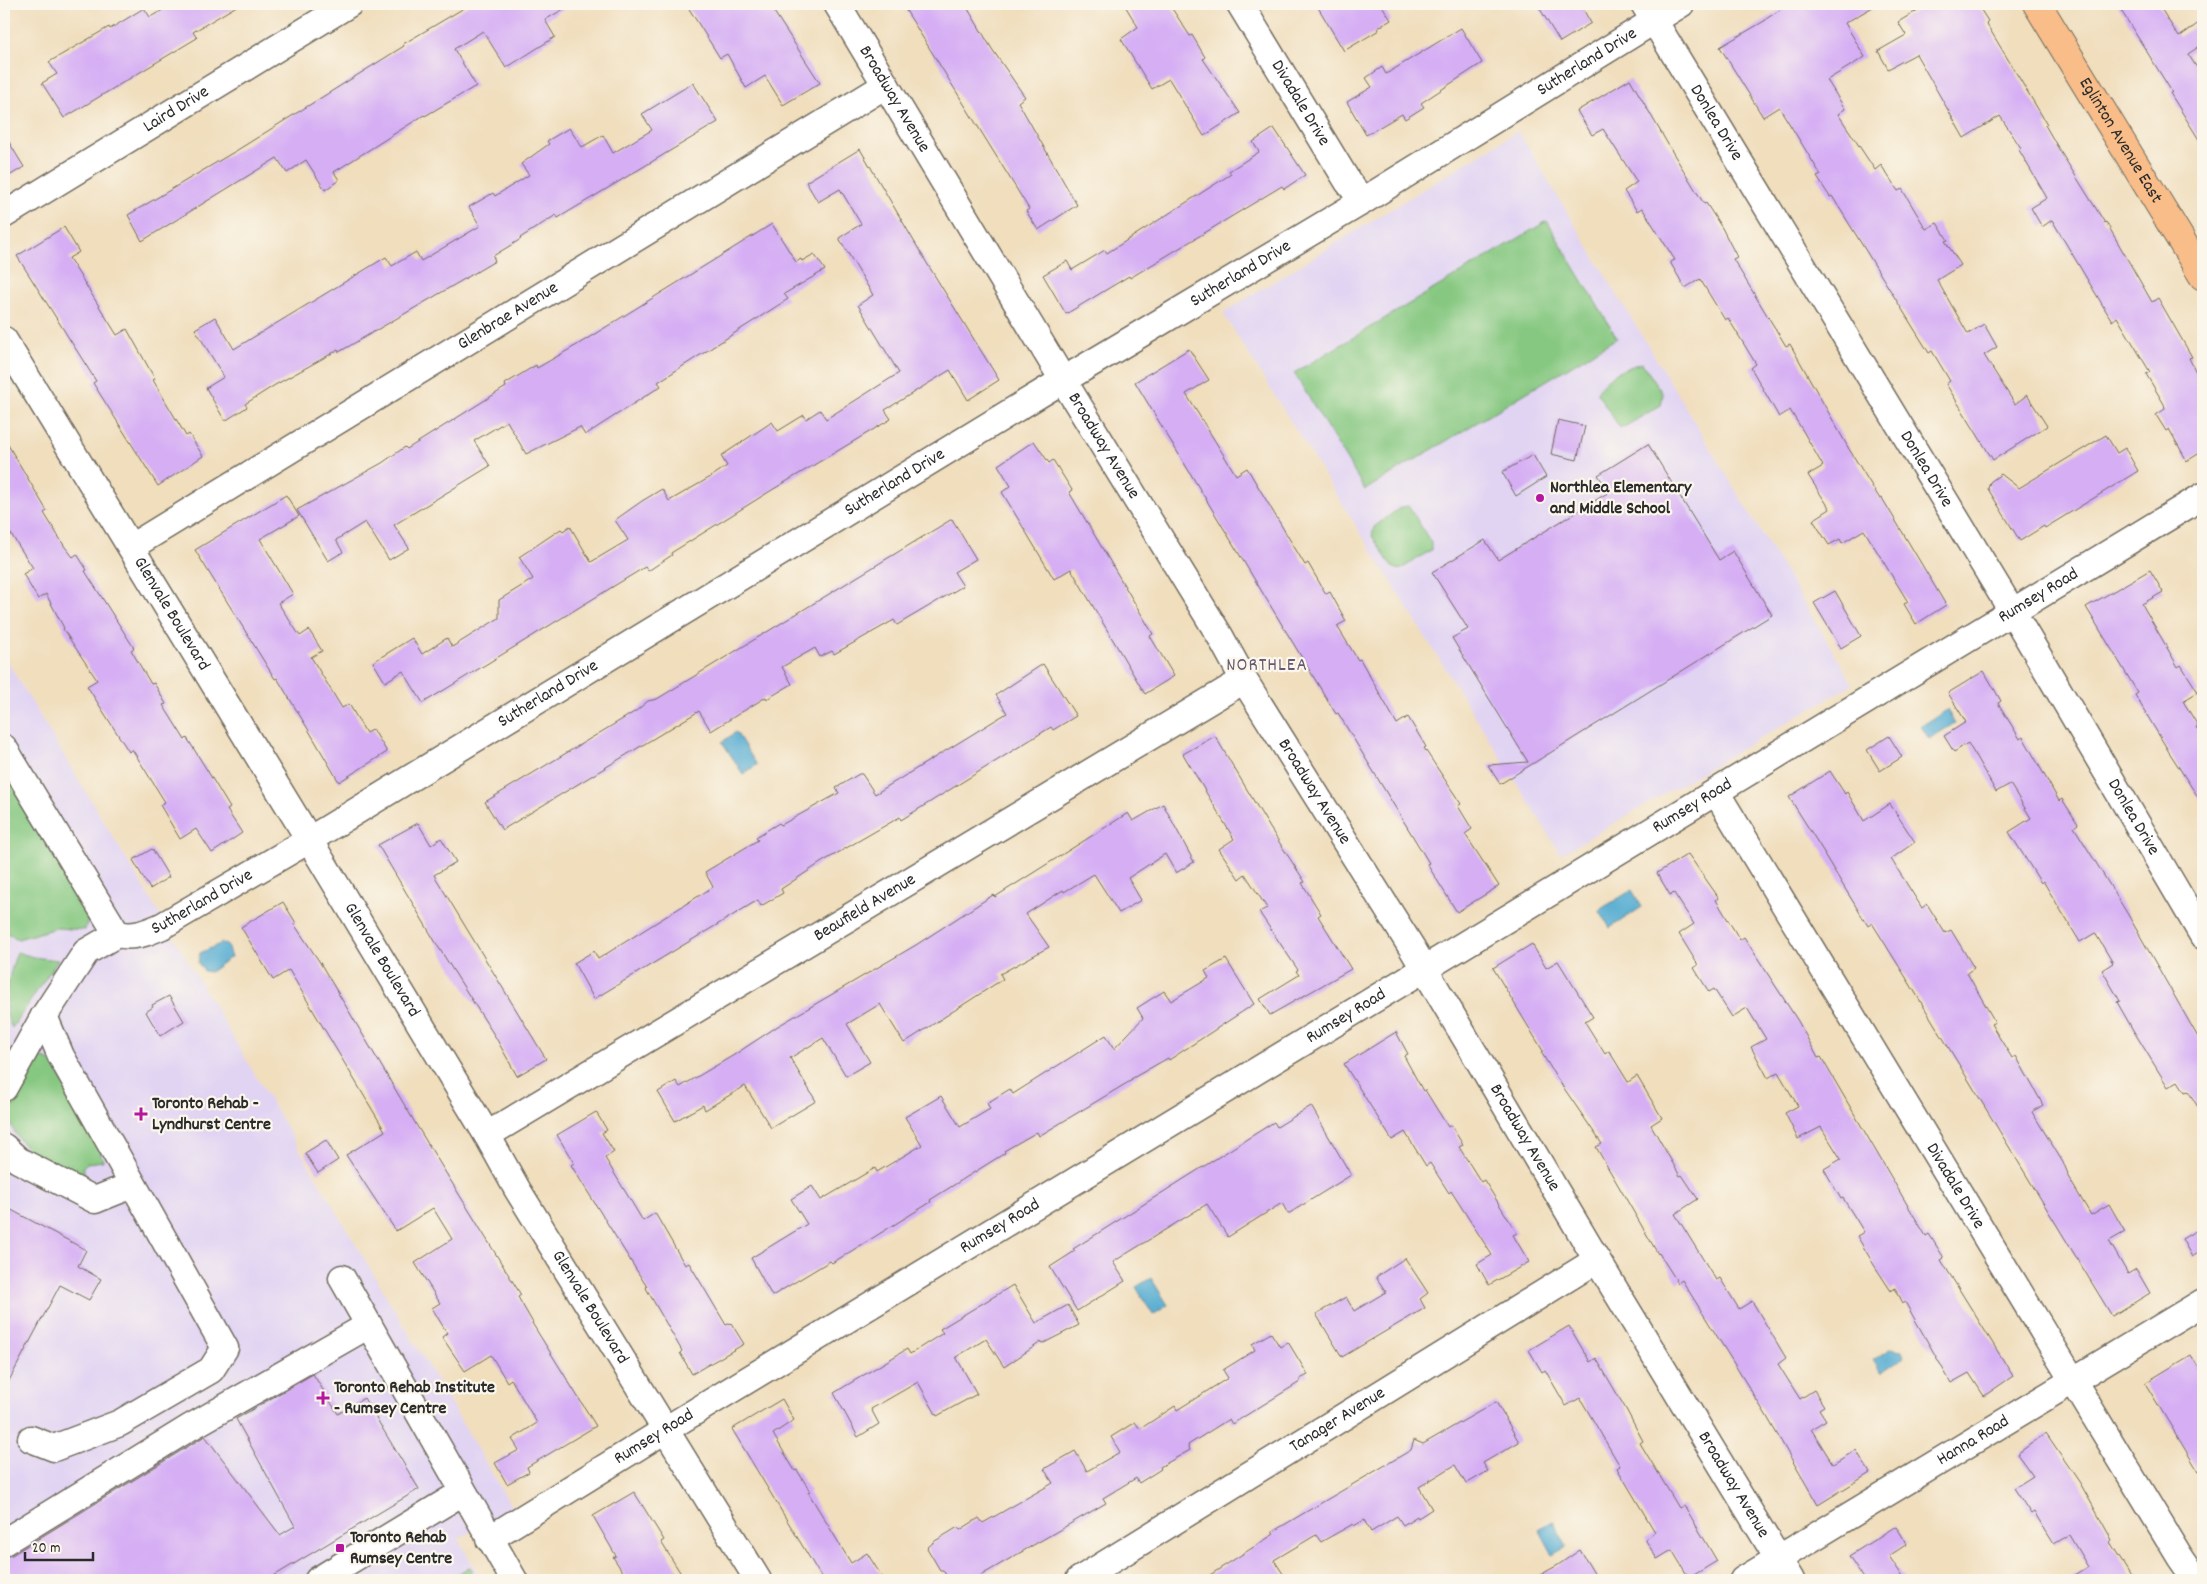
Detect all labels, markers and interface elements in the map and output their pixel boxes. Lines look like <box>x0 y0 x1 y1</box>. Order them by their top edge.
street label: Sutherland Drive <box>1532 22 1642 103</box>
street label: Broadway Avenue <box>852 41 936 157</box>
street label: Divadale Drive <box>1264 55 1336 151</box>
street label: Eglinton Avenue East <box>2072 73 2169 209</box>
street label: Laird Drive <box>139 80 214 139</box>
street label: Donlea Drive <box>1683 80 1749 166</box>
street label: Sutherland Drive <box>1186 234 1296 314</box>
street label: Glenbrae Avenue <box>453 276 563 357</box>
street label: Broadway Avenue <box>1061 388 1146 504</box>
street label: Donlea Drive <box>1893 426 1959 512</box>
street label: Sutherland Drive <box>840 442 950 523</box>
place label: Northlea Elementary and Middle School <box>1550 476 1692 522</box>
marker: Northlea Elementary and Middle School <box>1534 492 1546 504</box>
street label: Glenvale Boulevard <box>127 552 216 676</box>
street label: Rumsey Road <box>1994 562 2083 630</box>
district label: NORTHLEA <box>1226 653 1308 680</box>
street label: Sutherland Drive <box>493 654 603 734</box>
street label: Broadway Avenue <box>1271 734 1357 850</box>
street label: Rumsey Road <box>1648 772 1737 840</box>
street label: Donlea Drive <box>2101 774 2166 860</box>
street label: Sutherland Drive <box>148 863 258 942</box>
street label: Beaufield Avenue <box>809 867 921 948</box>
street label: Glenvale Boulevard <box>337 898 426 1022</box>
street label: Rumsey Road <box>1301 982 1391 1050</box>
street label: Broadway Avenue <box>1483 1079 1566 1196</box>
place label: Toronto Rehab - Lyndhurst Centre <box>152 1092 271 1138</box>
marker: Toronto Rehab - Lyndhurst Centre <box>134 1107 148 1121</box>
street label: Divadale Drive <box>1919 1138 1991 1234</box>
street label: Rumsey Road <box>955 1193 1045 1260</box>
street label: Glenvale Boulevard <box>545 1246 635 1369</box>
place label: Toronto Rehab Institute - Rumsey Centre <box>334 1376 495 1422</box>
street label: Tanager Avenue <box>1285 1381 1390 1459</box>
marker: Toronto Rehab Institute - Rumsey Centre <box>316 1391 330 1405</box>
street label: Rumsey Road <box>609 1403 699 1471</box>
street label: Hanna Road <box>1932 1409 2014 1472</box>
street label: Broadway Avenue <box>1691 1427 1775 1543</box>
place label: Toronto Rehab Rumsey Centre <box>350 1526 452 1572</box>
scale bar <box>25 1529 92 1561</box>
text: 20 m <box>32 1538 60 1560</box>
marker: Toronto Rehab Rumsey Centre <box>334 1542 346 1554</box>

